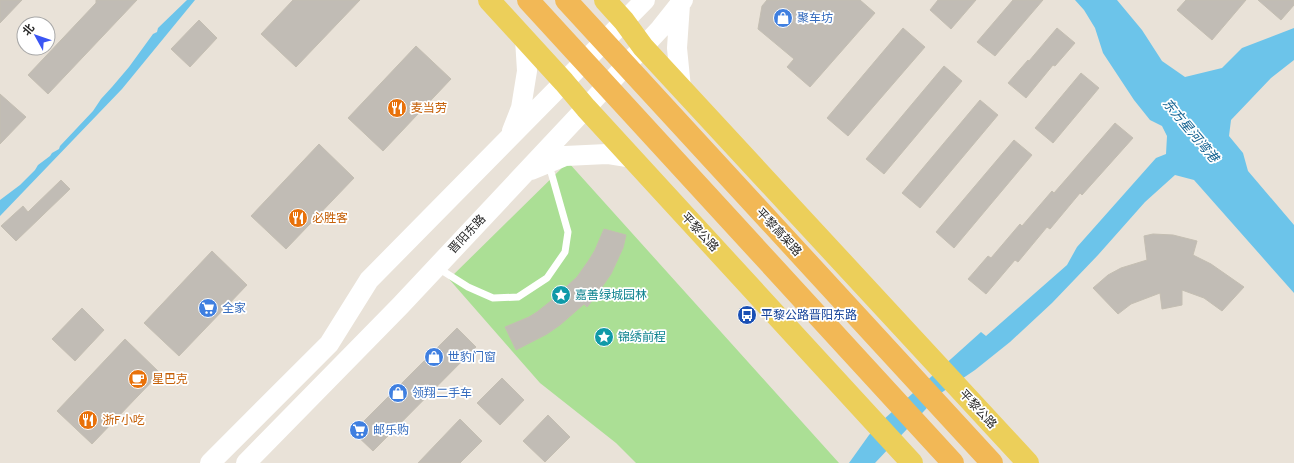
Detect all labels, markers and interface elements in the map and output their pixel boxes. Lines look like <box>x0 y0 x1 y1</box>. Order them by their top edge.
shop icon: 聚车坊 <box>772 7 794 29</box>
place label: 聚车坊 <box>797 11 833 27</box>
north arrow <box>16 16 56 56</box>
text: 北 <box>20 22 38 39</box>
water label: 东方星河湾港 <box>1158 96 1223 168</box>
restaurant icon: 麦当劳 <box>386 97 408 119</box>
place label: 麦当劳 <box>411 101 447 117</box>
street label: 平黎高架路 <box>752 205 805 260</box>
restaurant icon: 必胜客 <box>287 207 309 229</box>
street label: 平黎公路 <box>677 210 721 256</box>
place label: 必胜客 <box>312 211 348 227</box>
street label: 晋阳东路 <box>446 212 490 258</box>
place icon: 嘉善绿城园林 <box>550 284 572 306</box>
place label: 嘉善绿城园林 <box>575 288 647 304</box>
supermarket icon: 全家 <box>197 297 219 319</box>
place label: 全家 <box>222 301 246 317</box>
bus stop icon: 平黎公路晋阳东路 <box>736 304 758 326</box>
place label: 平黎公路晋阳东路 <box>761 308 857 324</box>
place icon: 锦绣前程 <box>593 326 615 348</box>
place label: 锦绣前程 <box>618 330 666 346</box>
shop icon: 世豹门窗 <box>423 346 445 368</box>
place label: 世豹门窗 <box>448 350 496 366</box>
cafe icon: 星巴克 <box>127 368 149 390</box>
place label: 星巴克 <box>152 372 188 388</box>
shop icon: 领翔二手车 <box>387 382 409 404</box>
place label: 领翔二手车 <box>412 386 472 402</box>
street label: 平黎公路 <box>955 387 999 433</box>
restaurant icon: 浙F小吃 <box>77 409 99 431</box>
place label: 浙F小吃 <box>102 413 145 429</box>
supermarket icon: 邮乐购 <box>348 419 370 441</box>
place label: 邮乐购 <box>373 423 409 439</box>

